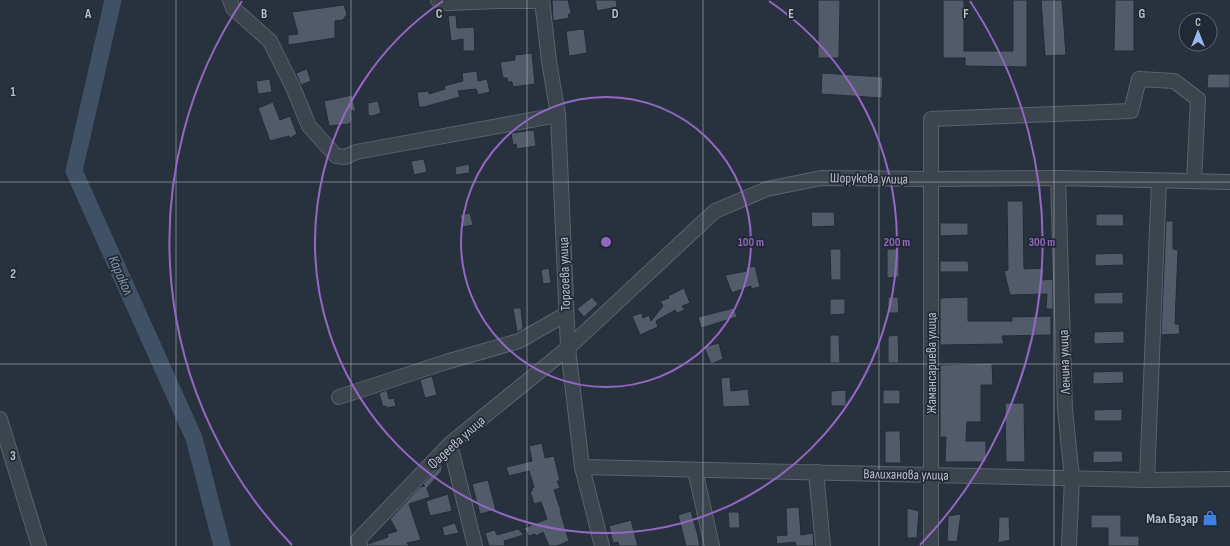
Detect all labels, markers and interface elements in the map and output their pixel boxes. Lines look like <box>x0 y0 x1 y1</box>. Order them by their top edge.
text: A <box>84 6 92 22</box>
text: B <box>261 6 267 22</box>
text: C <box>436 6 443 22</box>
text: D <box>612 6 619 22</box>
text: E <box>788 6 794 22</box>
text: F <box>963 6 969 22</box>
text: G <box>1139 6 1146 22</box>
north arrow <box>1178 12 1218 52</box>
text: С <box>1195 16 1201 29</box>
text: 1 <box>10 84 16 100</box>
street label: Шорукова улица <box>830 169 908 188</box>
centre of rings <box>599 235 613 249</box>
text: 100 m <box>738 235 764 250</box>
text: 200 m <box>884 235 910 250</box>
text: 300 m <box>1029 235 1055 250</box>
street label: Торгоева улица <box>555 237 574 311</box>
water label: Каракол <box>103 252 138 298</box>
text: 2 <box>10 266 16 282</box>
street label: Жамансариева улица <box>923 312 940 414</box>
street label: Ленина улица <box>1055 330 1074 395</box>
street label: Фадеева улица <box>424 412 489 473</box>
text: 3 <box>10 448 16 464</box>
street label: Валиханова улица <box>863 465 949 484</box>
shop icon: Мал Базар <box>1201 509 1219 527</box>
place label: Мал Базар <box>1146 510 1198 527</box>

